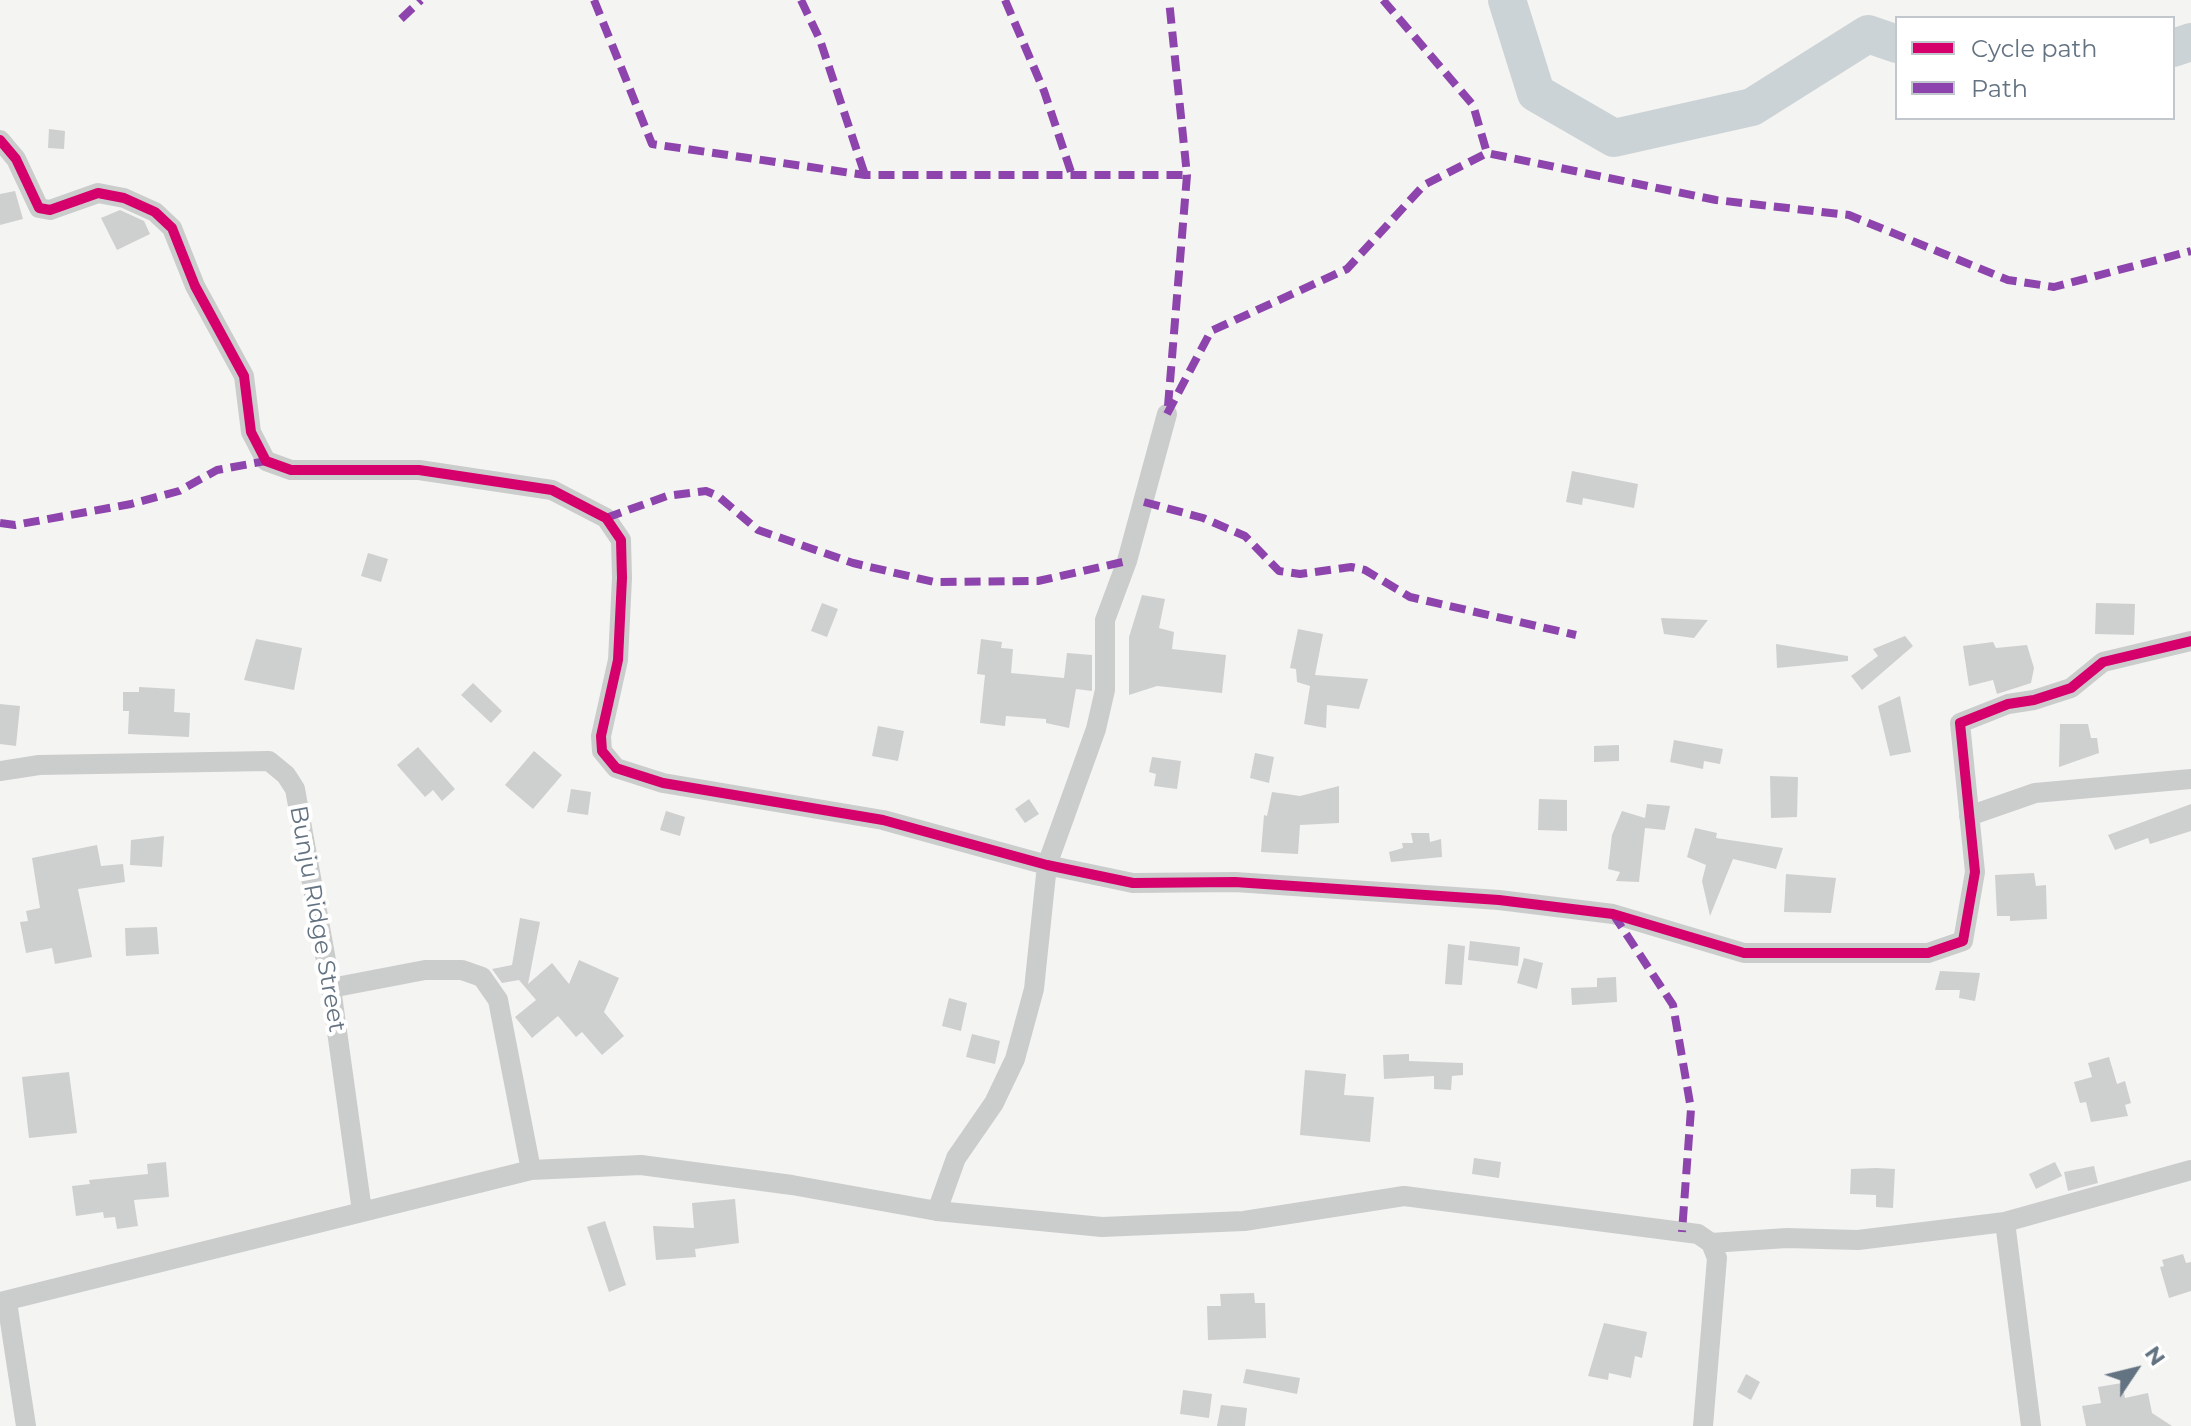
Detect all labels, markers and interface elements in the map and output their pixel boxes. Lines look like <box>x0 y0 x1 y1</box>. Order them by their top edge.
legend <box>1895 16 2175 120</box>
text: Cycle path <box>1971 34 2098 63</box>
text: Path <box>1971 74 2028 103</box>
street label: Bunju Ridge Street <box>283 804 351 1034</box>
north arrow <box>2095 1330 2175 1410</box>
text: N <box>2139 1341 2171 1371</box>

